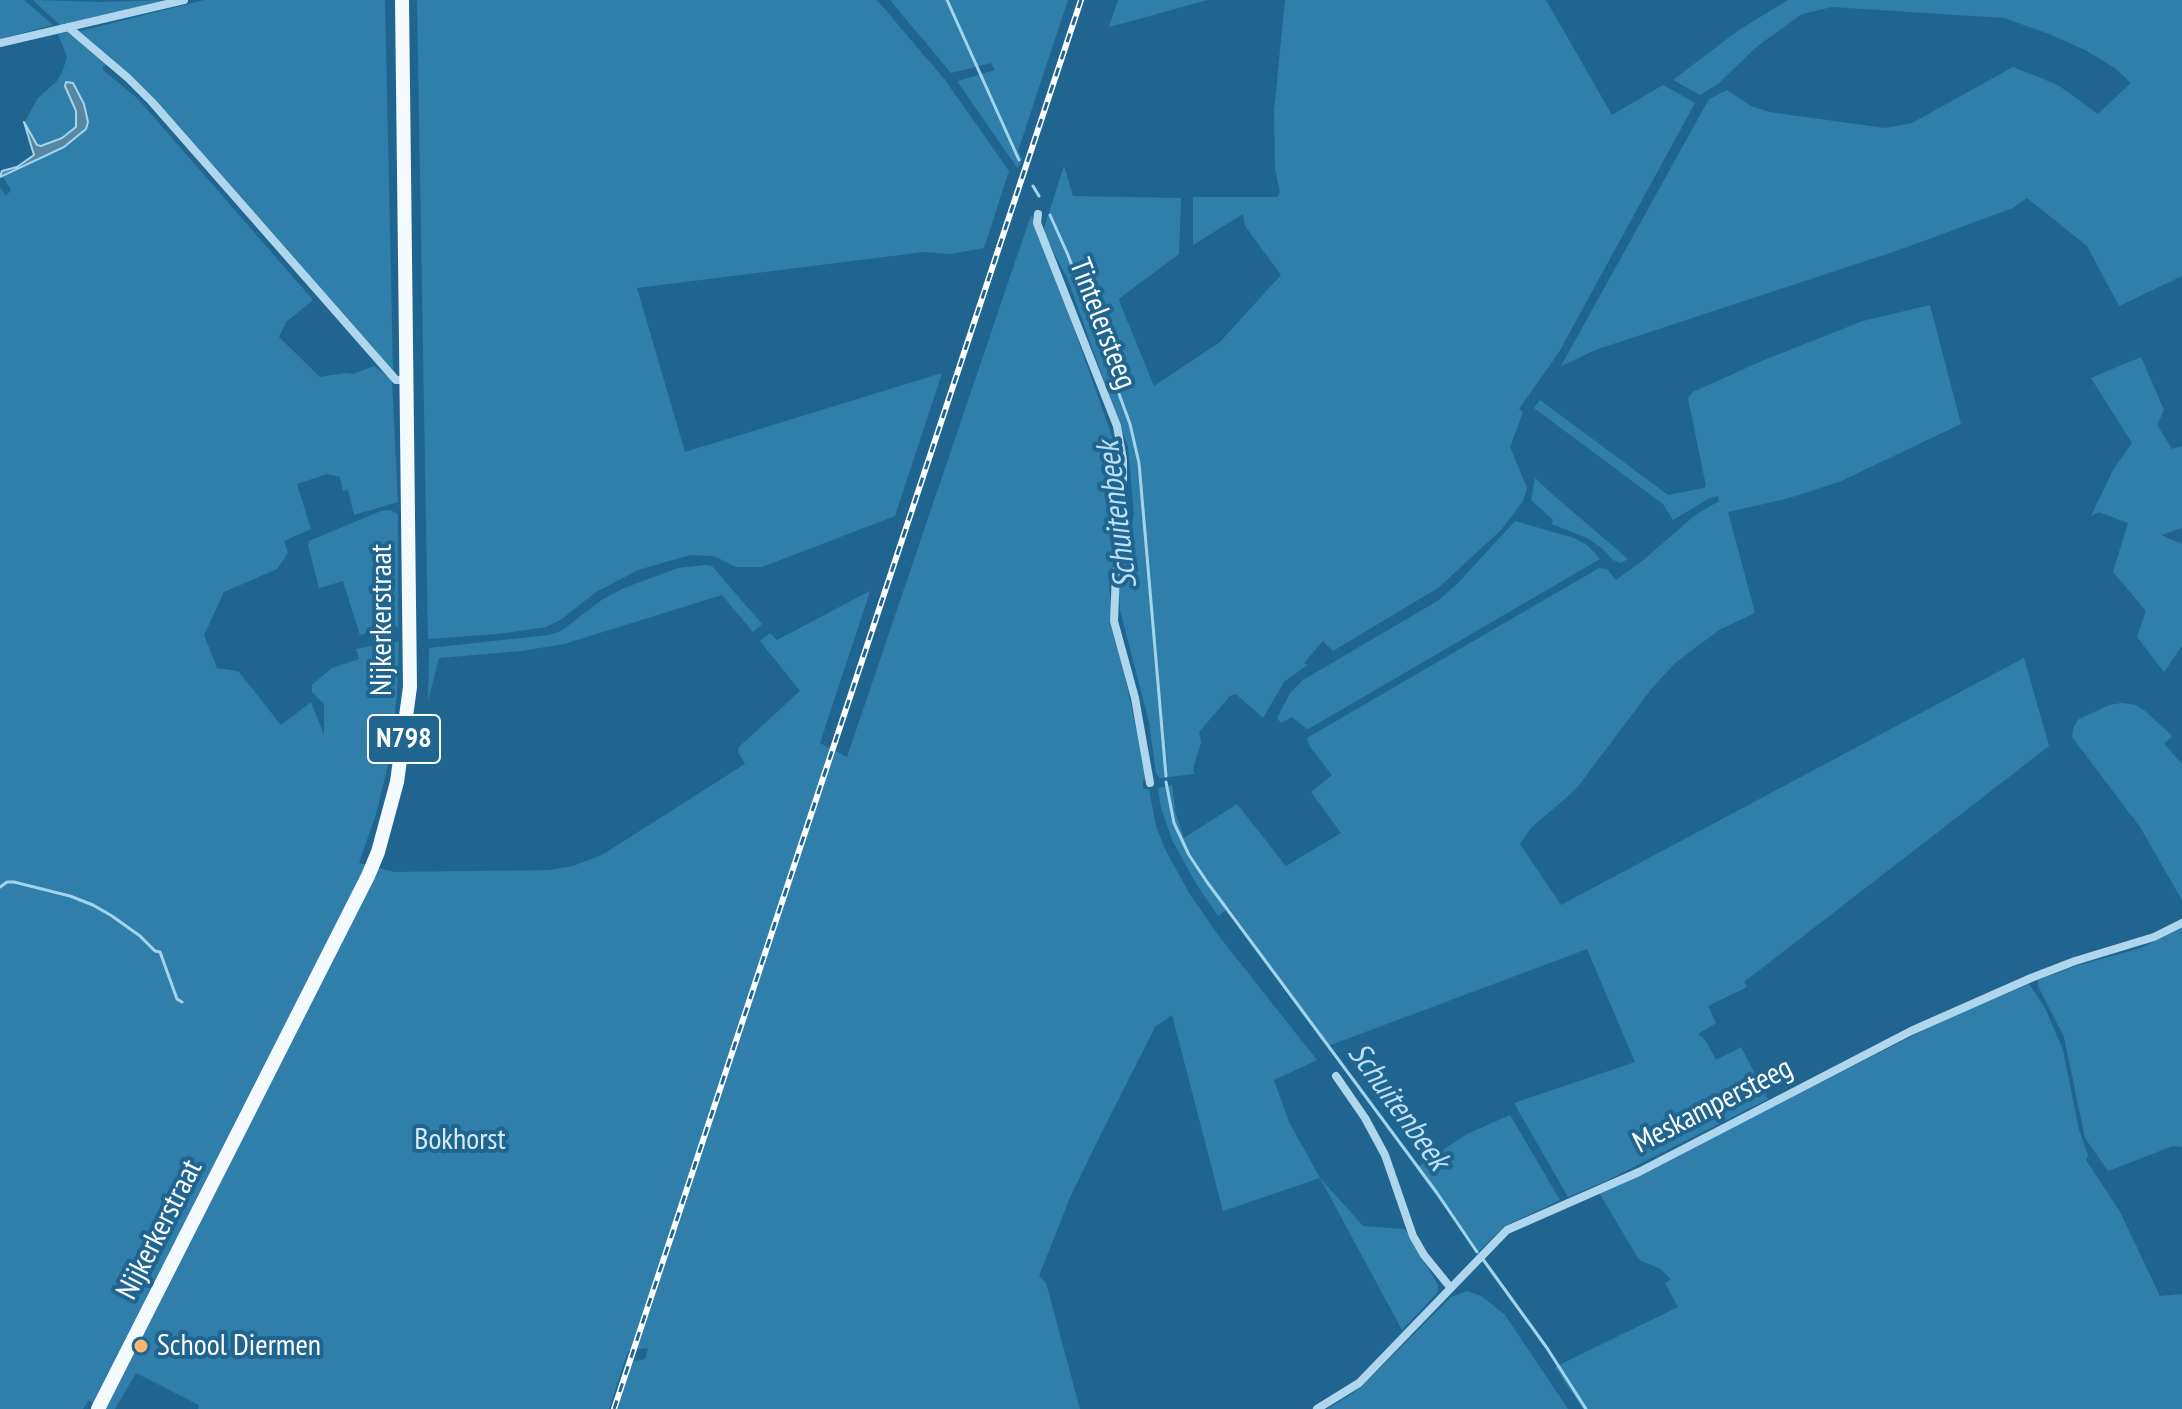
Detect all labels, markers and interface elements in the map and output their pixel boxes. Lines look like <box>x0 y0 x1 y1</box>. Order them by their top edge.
street label: Tintelersteeg <box>1061 254 1143 394</box>
water label: Schuitenbeek <box>1090 439 1146 591</box>
street label: Nijkerkerstraat <box>364 544 400 696</box>
road number: N798 <box>368 715 440 763</box>
water label: Schuitenbeek <box>1339 1036 1457 1178</box>
street label: Meskampersteeg <box>1627 1050 1799 1162</box>
park label: Bokhorst <box>414 1122 506 1158</box>
street label: Nijkerkerstraat <box>109 1154 211 1306</box>
place label: School Diermen <box>157 1328 321 1364</box>
marker: School Diermen <box>132 1337 150 1355</box>

